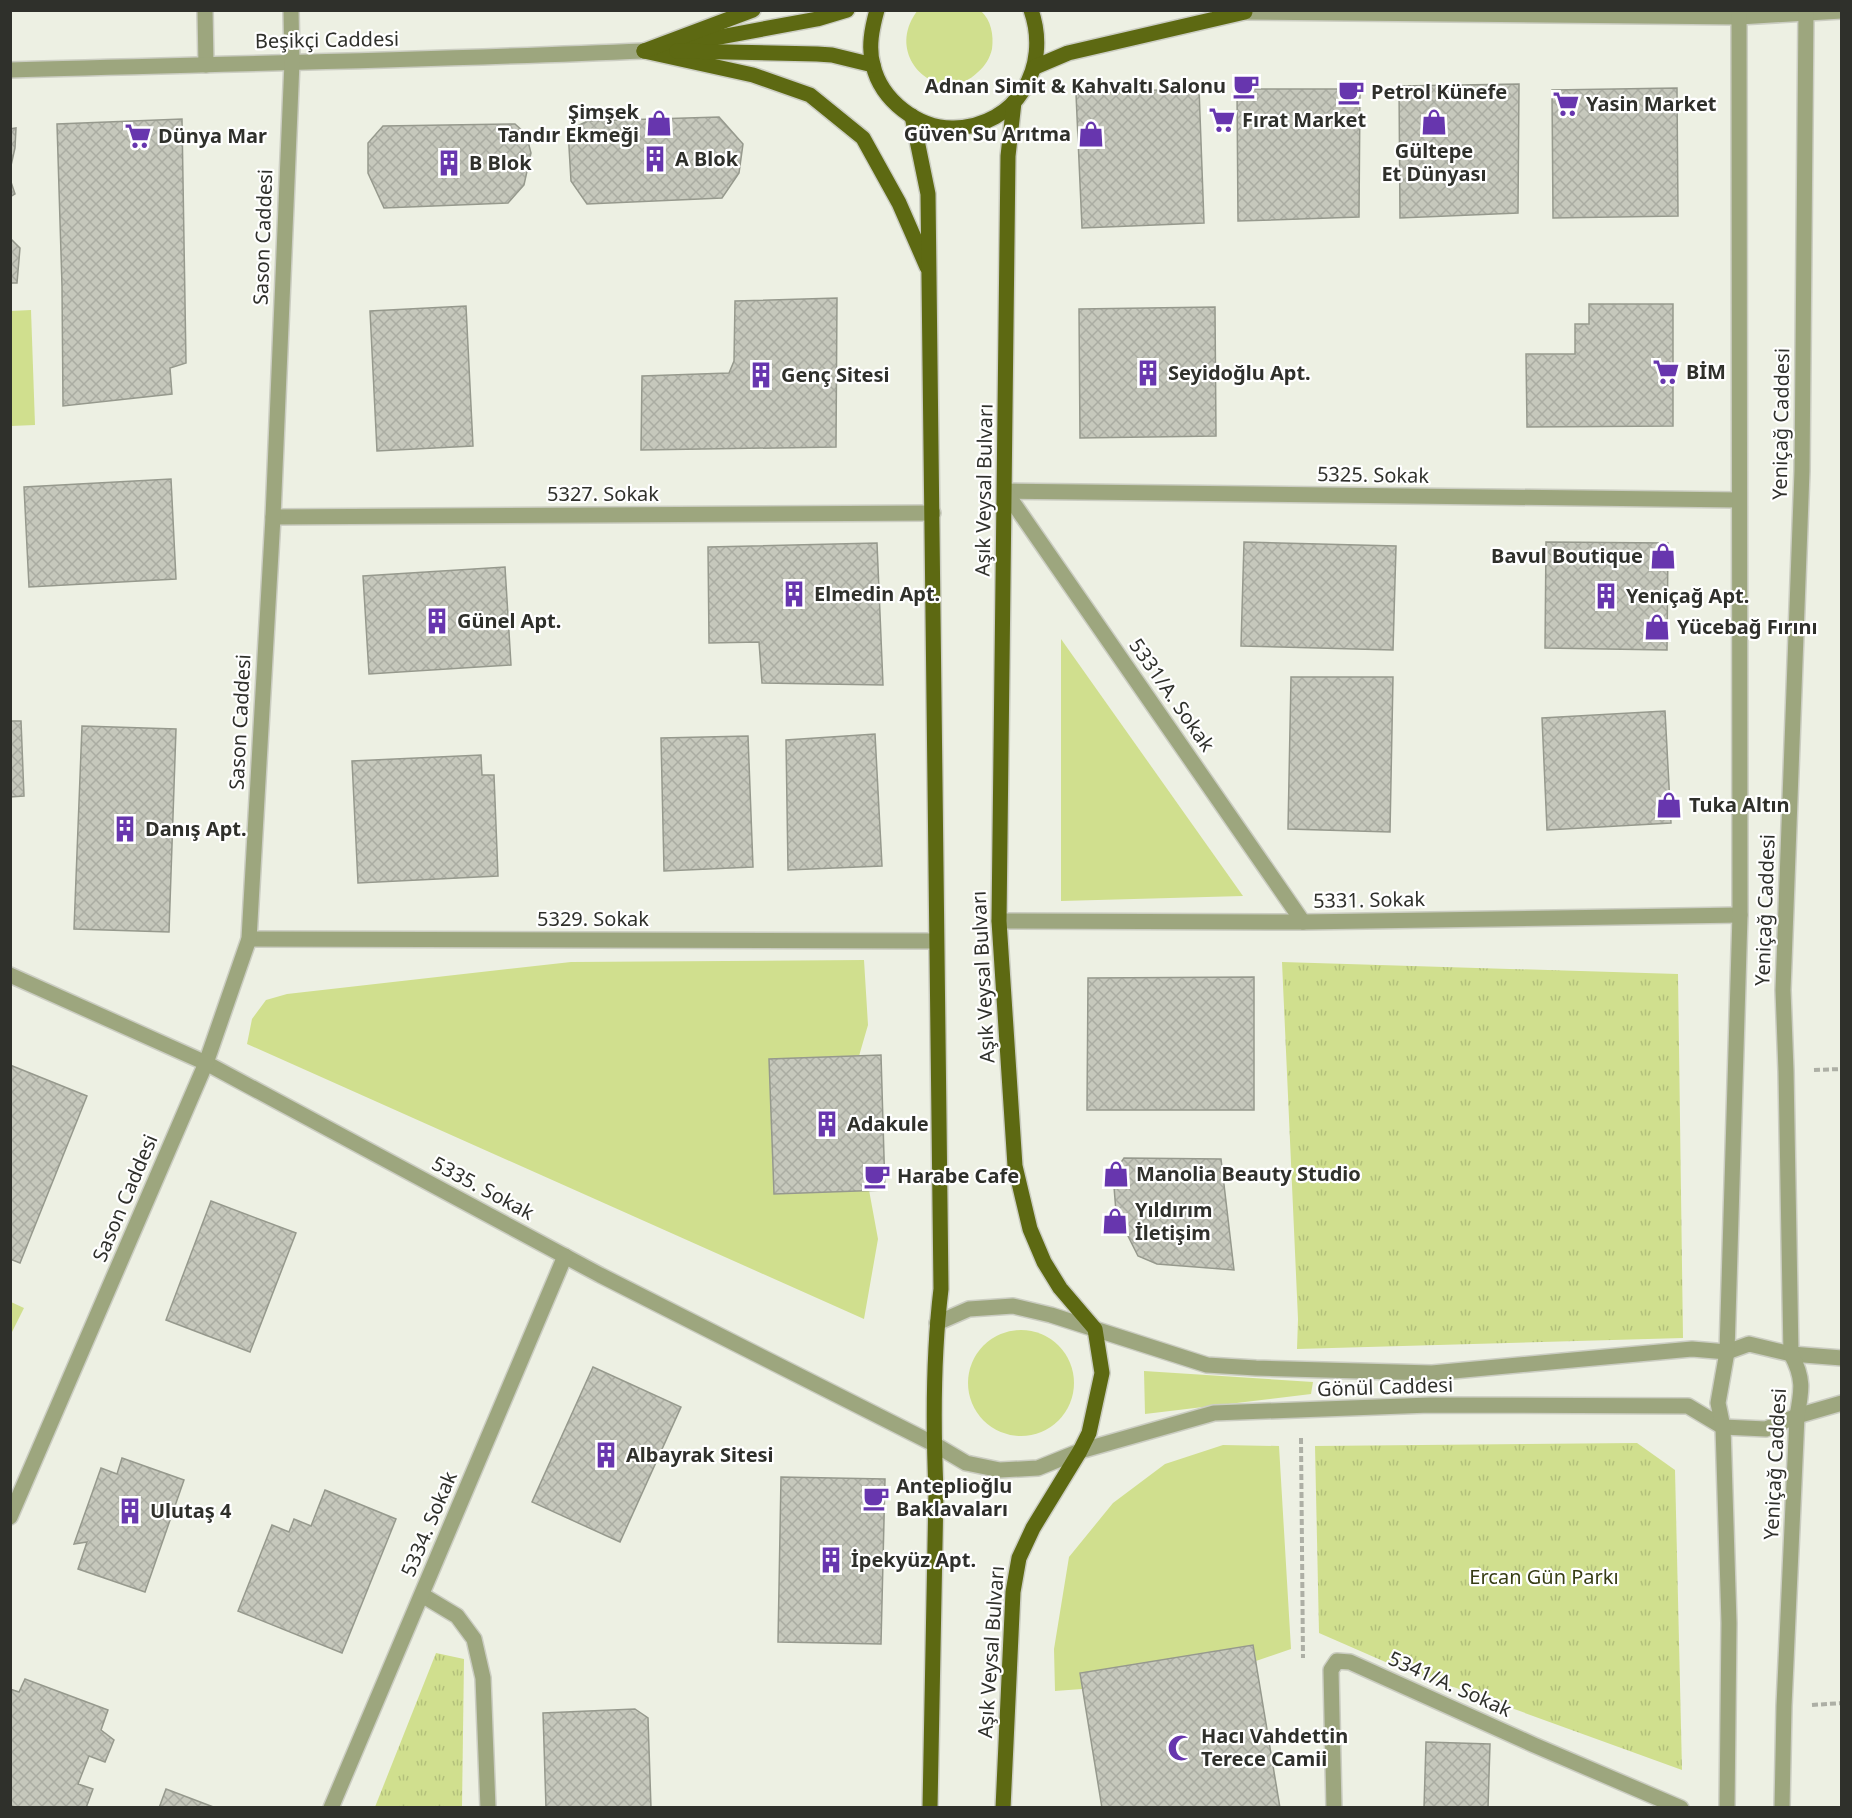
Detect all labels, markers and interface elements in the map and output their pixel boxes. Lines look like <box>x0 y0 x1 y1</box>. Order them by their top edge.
street label: Beşikçi Caddesi <box>255 25 399 54</box>
cafe icon: Adnan Simit & Kahvaltı Salonu <box>1231 71 1261 101</box>
place label: Adnan Simit & Kahvaltı Salonu <box>925 72 1226 99</box>
cafe icon: Petrol Künefe <box>1336 77 1366 107</box>
place label: Petrol Künefe <box>1371 78 1507 105</box>
supermarket icon: Yasin Market <box>1551 89 1581 119</box>
place label: Yasin Market <box>1586 90 1717 117</box>
place label: Şimşek Tandır Ekmeği <box>498 98 640 148</box>
supermarket icon: Fırat Market <box>1207 105 1237 135</box>
place label: Fırat Market <box>1242 106 1366 133</box>
shop icon: Gültepe Et Dünyası <box>1419 107 1449 137</box>
shop icon: Şimşek Tandır Ekmeği <box>644 108 674 138</box>
shop icon: Güven Su Arıtma <box>1076 119 1106 149</box>
place label: Güven Su Arıtma <box>904 120 1071 147</box>
supermarket icon: Dünya Mar <box>123 121 153 151</box>
place label: Dünya Mar <box>158 122 267 149</box>
place label: Gültepe Et Dünyası <box>1381 137 1487 187</box>
building icon: A Blok <box>640 144 670 174</box>
place label: A Blok <box>675 145 739 172</box>
building icon: B Blok <box>434 148 464 178</box>
place label: B Blok <box>469 149 532 176</box>
street label: Sason Caddesi <box>247 169 278 305</box>
street label: Yeniçağ Caddesi <box>1766 348 1795 500</box>
supermarket icon: BİM <box>1651 357 1681 387</box>
building icon: Seyidoğlu Apt. <box>1133 358 1163 388</box>
place label: BİM <box>1686 358 1726 385</box>
place label: Seyidoğlu Apt. <box>1168 359 1311 386</box>
building icon: Genç Sitesi <box>746 360 776 390</box>
place label: Genç Sitesi <box>781 361 890 388</box>
street label: Aşık Veysal Bulvarı <box>968 403 999 576</box>
street label: 5325. Sokak <box>1317 460 1430 489</box>
street label: 5327. Sokak <box>547 480 659 507</box>
shop icon: Bavul Boutique <box>1648 541 1678 571</box>
place label: Bavul Boutique <box>1491 542 1643 569</box>
building icon: Elmedin Apt. <box>779 579 809 609</box>
place label: Elmedin Apt. <box>814 580 940 607</box>
building icon: Yeniçağ Apt. <box>1591 581 1621 611</box>
place label: Yeniçağ Apt. <box>1626 582 1749 609</box>
building icon: Günel Apt. <box>422 606 452 636</box>
place label: Günel Apt. <box>457 607 561 634</box>
shop icon: Yücebağ Fırını <box>1642 612 1672 642</box>
place label: Yücebağ Fırını <box>1677 613 1818 640</box>
street label: 5331/A. Sokak <box>1123 633 1222 757</box>
street label: Sason Caddesi <box>222 653 257 791</box>
shop icon: Tuka Altın <box>1654 790 1684 820</box>
place label: Tuka Altın <box>1689 791 1790 818</box>
building icon: Danış Apt. <box>110 814 140 844</box>
place label: Danış Apt. <box>145 815 247 842</box>
street label: Yeniçağ Caddesi <box>1748 834 1781 986</box>
street label: 5331. Sokak <box>1313 885 1426 914</box>
street label: Aşık Veysal Bulvarı <box>965 890 1000 1064</box>
street label: 5329. Sokak <box>537 905 649 932</box>
building icon: Adakule <box>812 1109 842 1139</box>
place label: Adakule <box>847 1110 929 1137</box>
street label: Sason Caddesi <box>86 1130 164 1266</box>
street label: 5335. Sokak <box>427 1149 539 1226</box>
shop icon: Manolia Beauty Studio <box>1101 1159 1131 1189</box>
place label: Manolia Beauty Studio <box>1136 1160 1361 1187</box>
cafe icon: Harabe Cafe <box>862 1161 892 1191</box>
place label: Harabe Cafe <box>897 1162 1019 1189</box>
place label: Yıldırım İletişim <box>1135 1196 1213 1246</box>
shop icon: Yıldırım İletişim <box>1100 1206 1130 1236</box>
street label: Gönül Caddesi <box>1316 1371 1454 1402</box>
street label: Yeniçağ Caddesi <box>1757 1387 1792 1541</box>
building icon: Albayrak Sitesi <box>591 1440 621 1470</box>
place label: Albayrak Sitesi <box>626 1441 774 1468</box>
street label: 5334. Sokak <box>394 1467 463 1581</box>
place label: Anteplioğlu Baklavaları <box>896 1472 1012 1522</box>
cafe icon: Anteplioğlu Baklavaları <box>861 1483 891 1513</box>
building icon: Ulutaş 4 <box>115 1496 145 1526</box>
place label: Ulutaş 4 <box>150 1497 232 1524</box>
building icon: İpekyüz Apt. <box>816 1545 846 1575</box>
place label: İpekyüz Apt. <box>851 1546 976 1573</box>
park label: Ercan Gün Parkı <box>1469 1563 1619 1590</box>
street label: Aşık Veysal Bulvarı <box>971 1565 1010 1739</box>
street label: 5341/A. Sokak <box>1384 1644 1516 1723</box>
place label: Hacı Vahdettin Terece Camii <box>1201 1722 1348 1772</box>
mosque icon: Hacı Vahdettin Terece Camii <box>1166 1733 1196 1763</box>

